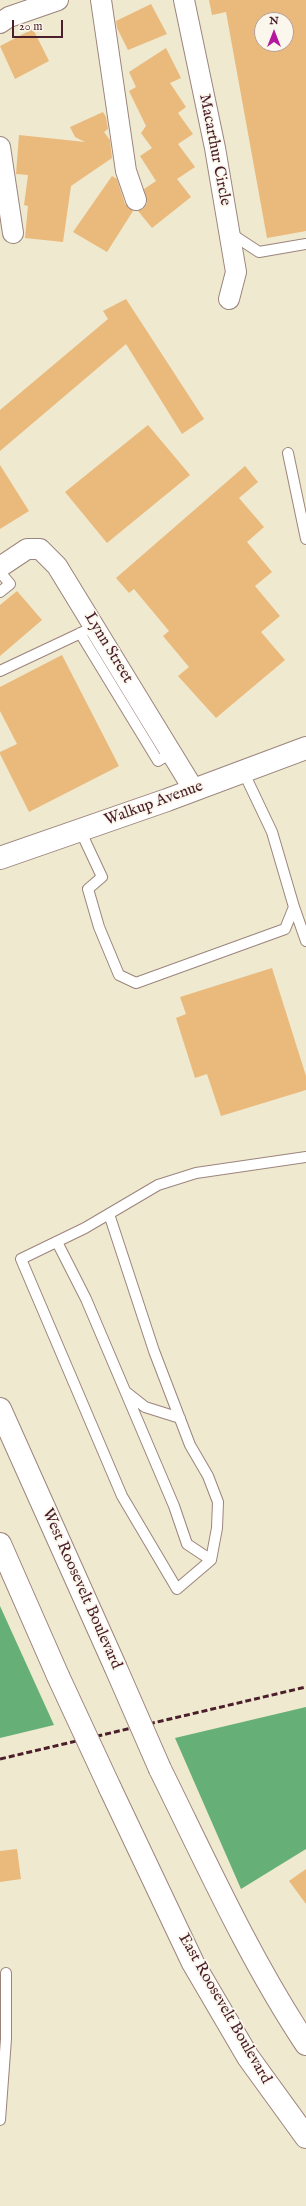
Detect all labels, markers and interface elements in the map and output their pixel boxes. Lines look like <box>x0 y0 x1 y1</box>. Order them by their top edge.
scale bar <box>14 12 65 38</box>
north arrow <box>254 12 294 52</box>
text: N <box>269 14 279 28</box>
text: 20 m <box>19 19 42 34</box>
street label: Macarthur Circle <box>194 93 234 207</box>
street label: Lynn Street <box>79 609 137 687</box>
street label: Walkup Avenue <box>102 777 206 831</box>
street label: West Roosevelt Boulevard <box>37 1506 125 1672</box>
street label: East Roosevelt Boulevard <box>173 1931 275 2087</box>

